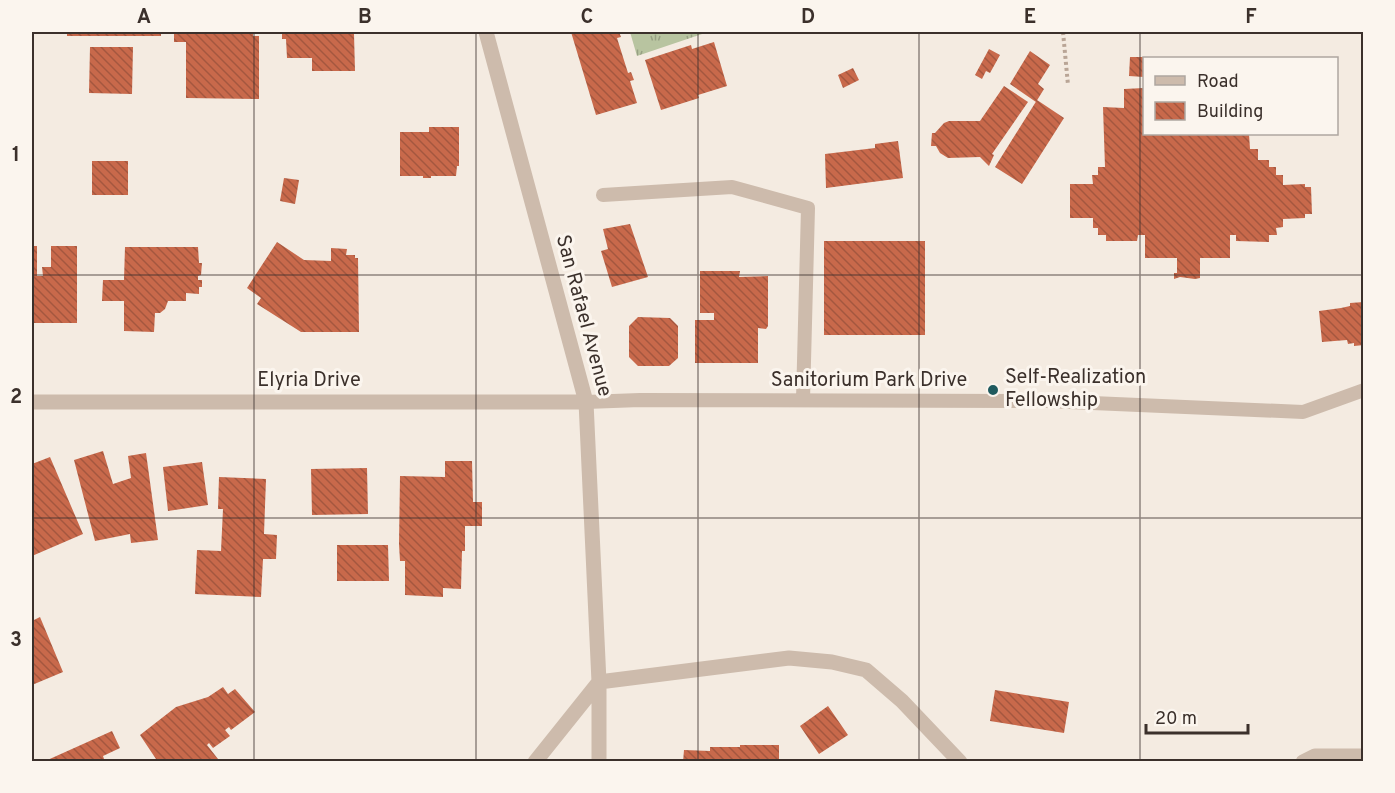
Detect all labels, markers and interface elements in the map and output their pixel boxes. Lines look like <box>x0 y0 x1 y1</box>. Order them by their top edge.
text: A <box>137 5 151 31</box>
text: B <box>358 5 372 31</box>
text: C <box>581 5 593 31</box>
text: D <box>801 5 815 31</box>
text: E <box>1024 5 1036 31</box>
text: F <box>1245 5 1257 31</box>
legend <box>1143 57 1338 135</box>
text: Road <box>1197 71 1239 94</box>
text: Building <box>1197 101 1263 124</box>
text: 1 <box>12 143 20 169</box>
street label: San Rafael Avenue <box>549 232 617 400</box>
place label: Self-Realization Fellowship <box>1005 365 1146 414</box>
street label: Elyria Drive <box>257 368 361 394</box>
street label: Sanitorium Park Drive <box>771 368 967 394</box>
marker: Self-Realization Fellowship <box>986 383 1000 397</box>
text: 2 <box>10 385 22 411</box>
text: 3 <box>10 628 22 654</box>
scale bar <box>1146 697 1248 735</box>
text: 20 m <box>1155 708 1197 731</box>

